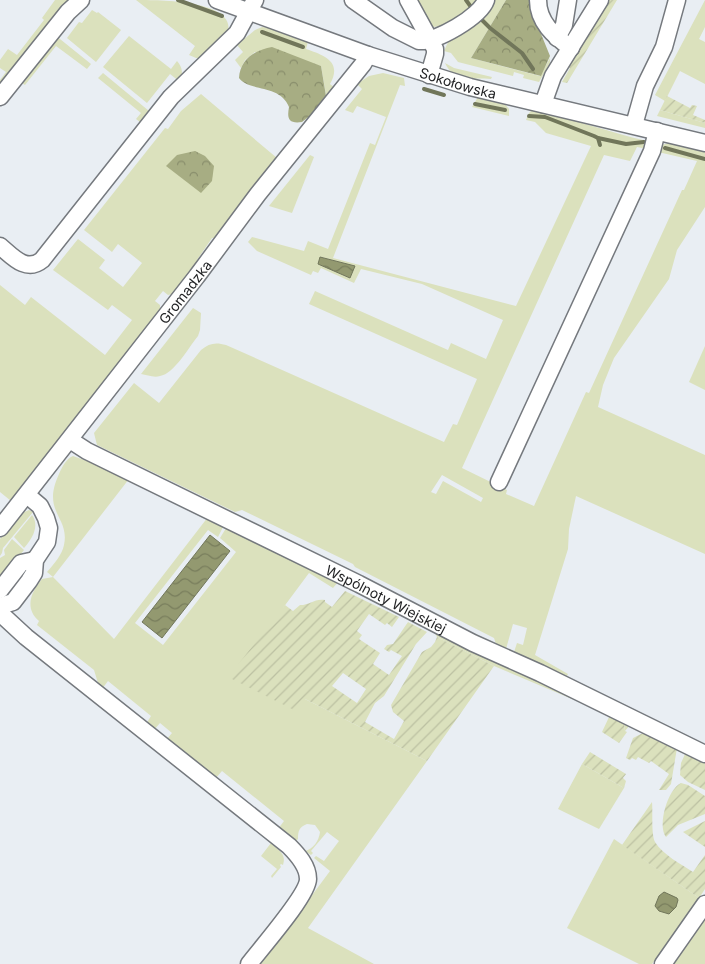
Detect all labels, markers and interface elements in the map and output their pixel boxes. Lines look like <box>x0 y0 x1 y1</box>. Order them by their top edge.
street label: Sokołowska <box>418 63 498 102</box>
street label: Gromadzka <box>155 256 215 327</box>
street label: Wspólnoty Wiejskiej <box>323 561 450 636</box>

